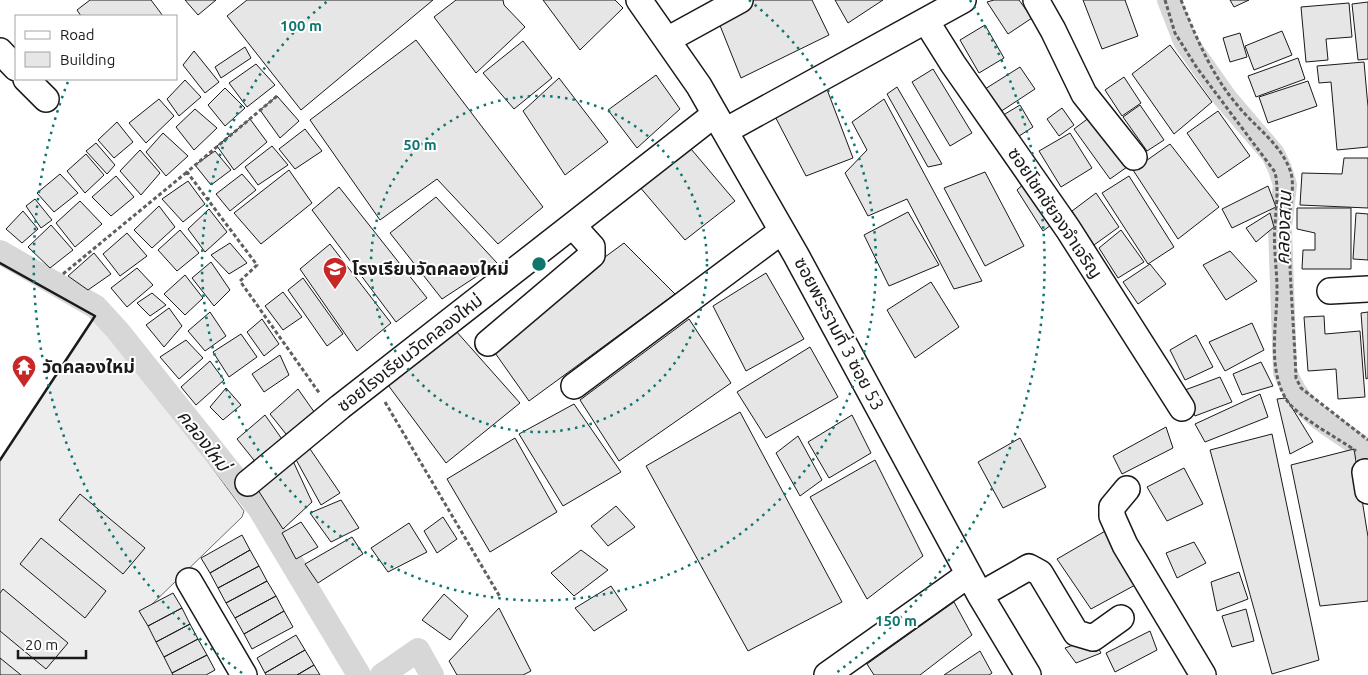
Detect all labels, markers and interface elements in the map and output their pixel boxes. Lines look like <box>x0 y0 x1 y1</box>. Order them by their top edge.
legend <box>15 15 178 80</box>
text: 100 m <box>280 17 322 34</box>
text: Road <box>60 26 95 43</box>
text: Building <box>60 51 115 68</box>
text: 50 m <box>403 136 437 153</box>
street label: ซอยโชคชัยจงจำเจริญ <box>1005 143 1107 282</box>
water label: คลองสาน <box>1271 189 1295 265</box>
street label: ซอยพระรามที่ 3 ซอย 53 <box>791 253 890 413</box>
centre of rings <box>530 255 548 273</box>
school or university icon: โรงเรียนวัดคลองใหม่ <box>322 256 348 290</box>
place label: โรงเรียนวัดคลองใหม่ <box>352 258 509 278</box>
street label: ซอยโรงเรียนวัดคลองใหม่ <box>333 289 486 415</box>
temple icon: วัดคลองใหม่ <box>11 354 37 388</box>
place label: วัดคลองใหม่ <box>42 356 135 376</box>
water label: คลองใหม่ <box>173 405 237 478</box>
text: 150 m <box>875 612 917 629</box>
scale bar <box>18 628 85 660</box>
text: 20 m <box>25 636 58 653</box>

